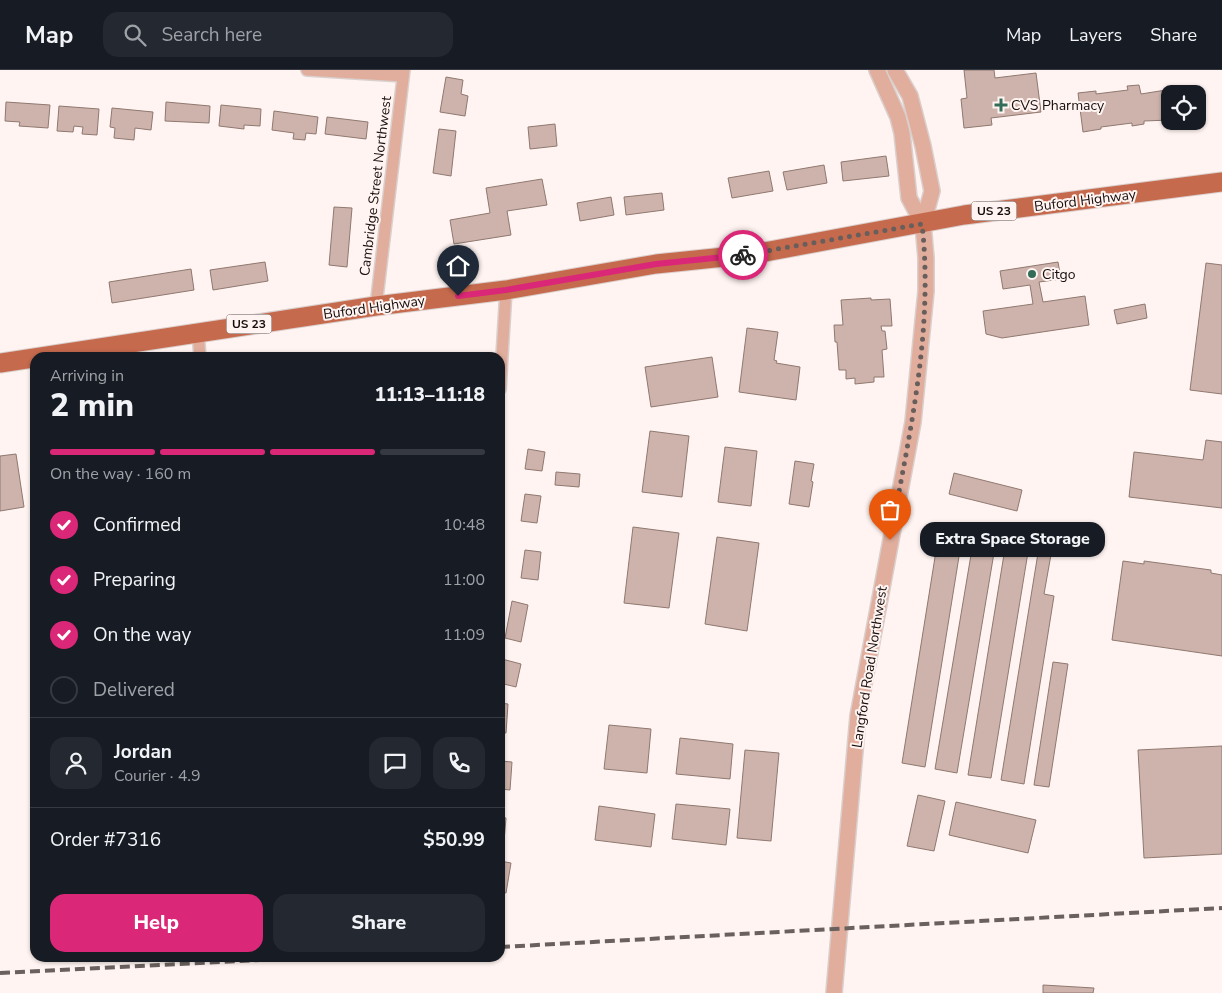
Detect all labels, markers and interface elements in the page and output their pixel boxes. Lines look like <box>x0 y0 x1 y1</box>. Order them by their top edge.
search box <box>103 12 453 57</box>
text: Map <box>25 19 73 51</box>
icon: search <box>121 21 149 49</box>
text: Search here <box>161 22 262 48</box>
text: Map <box>1006 23 1041 47</box>
text: Layers <box>1069 23 1122 47</box>
text: Share <box>1150 23 1197 47</box>
map controls <box>1161 85 1206 130</box>
button: locate <box>1161 85 1206 130</box>
street label: Cambridge Street Northwest <box>355 95 396 277</box>
place label: CVS Pharmacy <box>1011 96 1105 115</box>
marker: CVS Pharmacy <box>995 99 1007 111</box>
street label: Buford Highway <box>1033 185 1138 216</box>
road number: US 23 <box>972 202 1016 220</box>
courier <box>718 230 768 280</box>
icon: bike <box>729 241 757 269</box>
pin <box>437 245 479 296</box>
icon: home <box>444 252 472 280</box>
place label: Citgo <box>1042 265 1076 284</box>
marker: Citgo <box>1026 268 1038 280</box>
street label: Buford Highway <box>322 291 427 324</box>
road number: US 23 <box>226 314 272 334</box>
text: Arriving in <box>50 365 124 387</box>
text: 11:13–11:18 <box>374 382 485 408</box>
text: 2 min <box>50 384 134 427</box>
text: On the way · 160 m <box>50 463 191 485</box>
pin <box>869 489 911 540</box>
icon: bag <box>876 496 904 524</box>
icon: check <box>50 511 78 539</box>
text: Confirmed <box>93 512 181 538</box>
text: 10:48 <box>443 514 485 536</box>
callout: Extra Space Storage <box>920 522 1105 558</box>
text: Extra Space Storage <box>935 528 1090 550</box>
icon: check <box>50 566 78 594</box>
text: Preparing <box>93 567 176 593</box>
text: 11:00 <box>443 569 485 591</box>
street label: Langford Road Northwest <box>847 585 892 749</box>
icon: check <box>50 621 78 649</box>
text: On the way <box>93 622 191 648</box>
text: 11:09 <box>443 624 485 646</box>
text: Delivered <box>93 677 175 703</box>
button: person <box>50 737 102 789</box>
button: chat <box>369 737 421 789</box>
button: phone <box>433 737 485 789</box>
text: Jordan <box>114 739 172 765</box>
text: Courier · 4.9 <box>114 765 200 787</box>
text: Order #7316 <box>50 827 161 853</box>
text: $50.99 <box>423 827 485 853</box>
button: Help <box>50 894 263 952</box>
button: Share <box>273 894 485 952</box>

